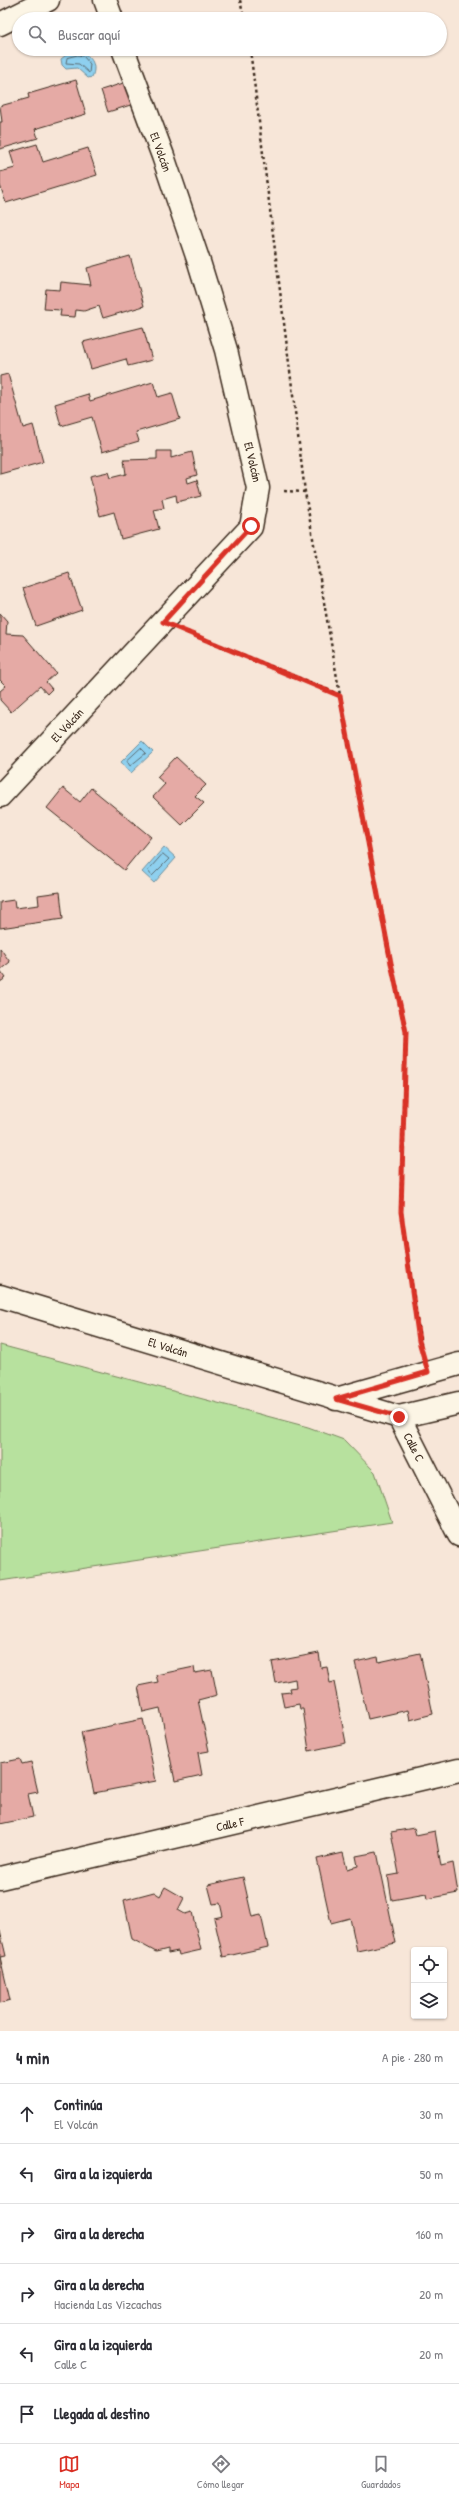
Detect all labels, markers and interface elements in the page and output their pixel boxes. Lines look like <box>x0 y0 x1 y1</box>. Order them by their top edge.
search box <box>12 12 447 56</box>
icon: search <box>26 23 48 45</box>
text: Buscar aquí <box>58 24 121 45</box>
street label: El Volcán <box>146 130 176 174</box>
street label: El Volcán <box>240 440 266 484</box>
route start <box>242 517 260 535</box>
street label: El Volcán <box>47 704 87 746</box>
street label: El Volcán <box>146 1333 190 1361</box>
route end <box>390 1408 408 1426</box>
street label: Calle C <box>399 1430 429 1465</box>
street label: Calle F <box>214 1812 246 1835</box>
map controls <box>411 1947 447 2019</box>
button: locate <box>411 1947 447 1983</box>
button: layers <box>411 1983 447 2019</box>
text: 4 min <box>16 2046 49 2069</box>
text: A pie · 280 m <box>382 2048 443 2066</box>
text: Continúa <box>54 2094 102 2115</box>
icon: ahead <box>16 2103 38 2125</box>
text: 30 m <box>420 2105 443 2123</box>
text: El Volcán <box>54 2115 98 2133</box>
icon: left <box>16 2163 38 2185</box>
text: Gira a la izquierda <box>54 2163 152 2184</box>
text: 50 m <box>420 2165 443 2183</box>
icon: right <box>16 2223 38 2245</box>
text: Gira a la derecha <box>54 2223 144 2244</box>
text: 160 m <box>415 2225 443 2243</box>
text: Gira a la derecha <box>54 2274 144 2295</box>
icon: right <box>16 2283 38 2305</box>
text: 20 m <box>419 2285 443 2303</box>
text: Hacienda Las Vizcachas <box>54 2295 162 2313</box>
text: Gira a la izquierda <box>54 2334 152 2355</box>
icon: left <box>16 2343 38 2365</box>
text: 20 m <box>419 2345 443 2363</box>
text: Calle C <box>54 2355 87 2373</box>
icon: arrive <box>16 2403 38 2425</box>
text: Llegada al destino <box>54 2403 150 2424</box>
tab: Mapa <box>58 2453 80 2491</box>
tab: Cómo llegar <box>197 2453 244 2491</box>
tab: Guardados <box>361 2453 401 2491</box>

